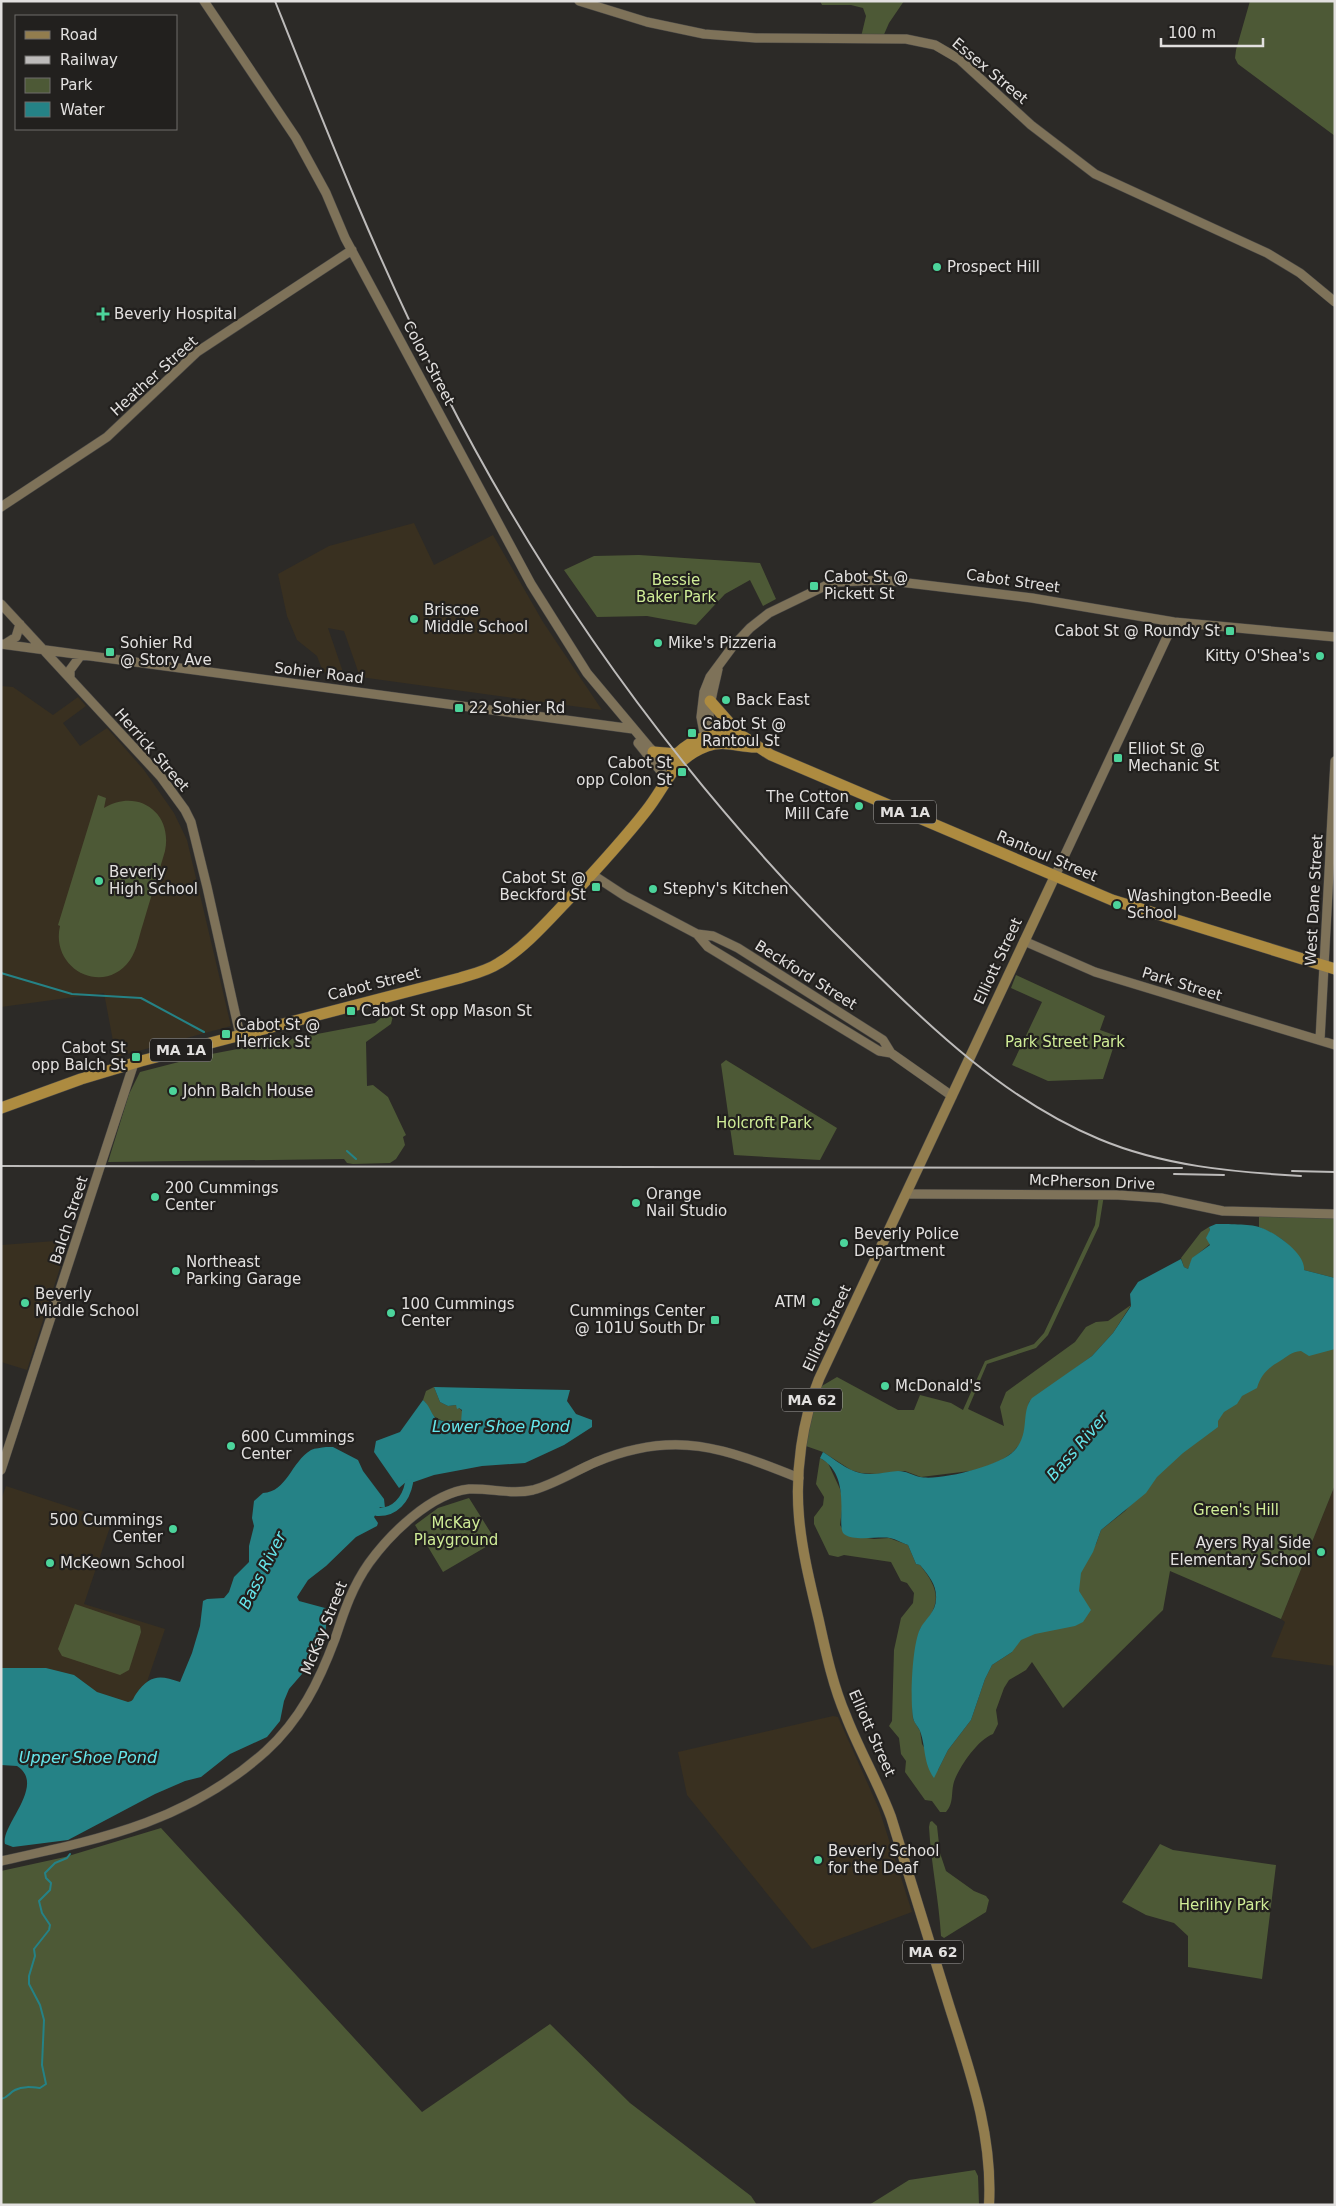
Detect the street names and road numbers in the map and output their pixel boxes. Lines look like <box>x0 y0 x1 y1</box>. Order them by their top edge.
street label: Essex Street <box>948 34 1032 108</box>
street label: Colon Street <box>399 318 459 408</box>
street label: Heather Street <box>107 332 201 420</box>
street label: Cabot Street <box>965 566 1061 597</box>
street label: Sohier Road <box>273 659 365 687</box>
street label: Herrick Street <box>111 705 193 795</box>
road number: MA 1A <box>874 800 936 824</box>
street label: Rantoul Street <box>994 827 1100 885</box>
street label: West Dane Street <box>1302 834 1326 966</box>
street label: Elliott Street <box>970 915 1026 1007</box>
street label: Beckford Street <box>752 936 860 1014</box>
street label: Park Street <box>1140 963 1224 1005</box>
street label: Cabot Street <box>326 964 422 1004</box>
road number: MA 1A <box>150 1038 212 1062</box>
street label: McPherson Drive <box>1029 1171 1155 1193</box>
street label: Balch Street <box>46 1173 92 1266</box>
street label: Elliott Street <box>799 1282 855 1374</box>
road number: MA 62 <box>782 1388 842 1412</box>
street label: McKay Street <box>297 1579 351 1677</box>
street label: Elliott Street <box>845 1687 899 1779</box>
road number: MA 62 <box>903 1940 963 1964</box>

